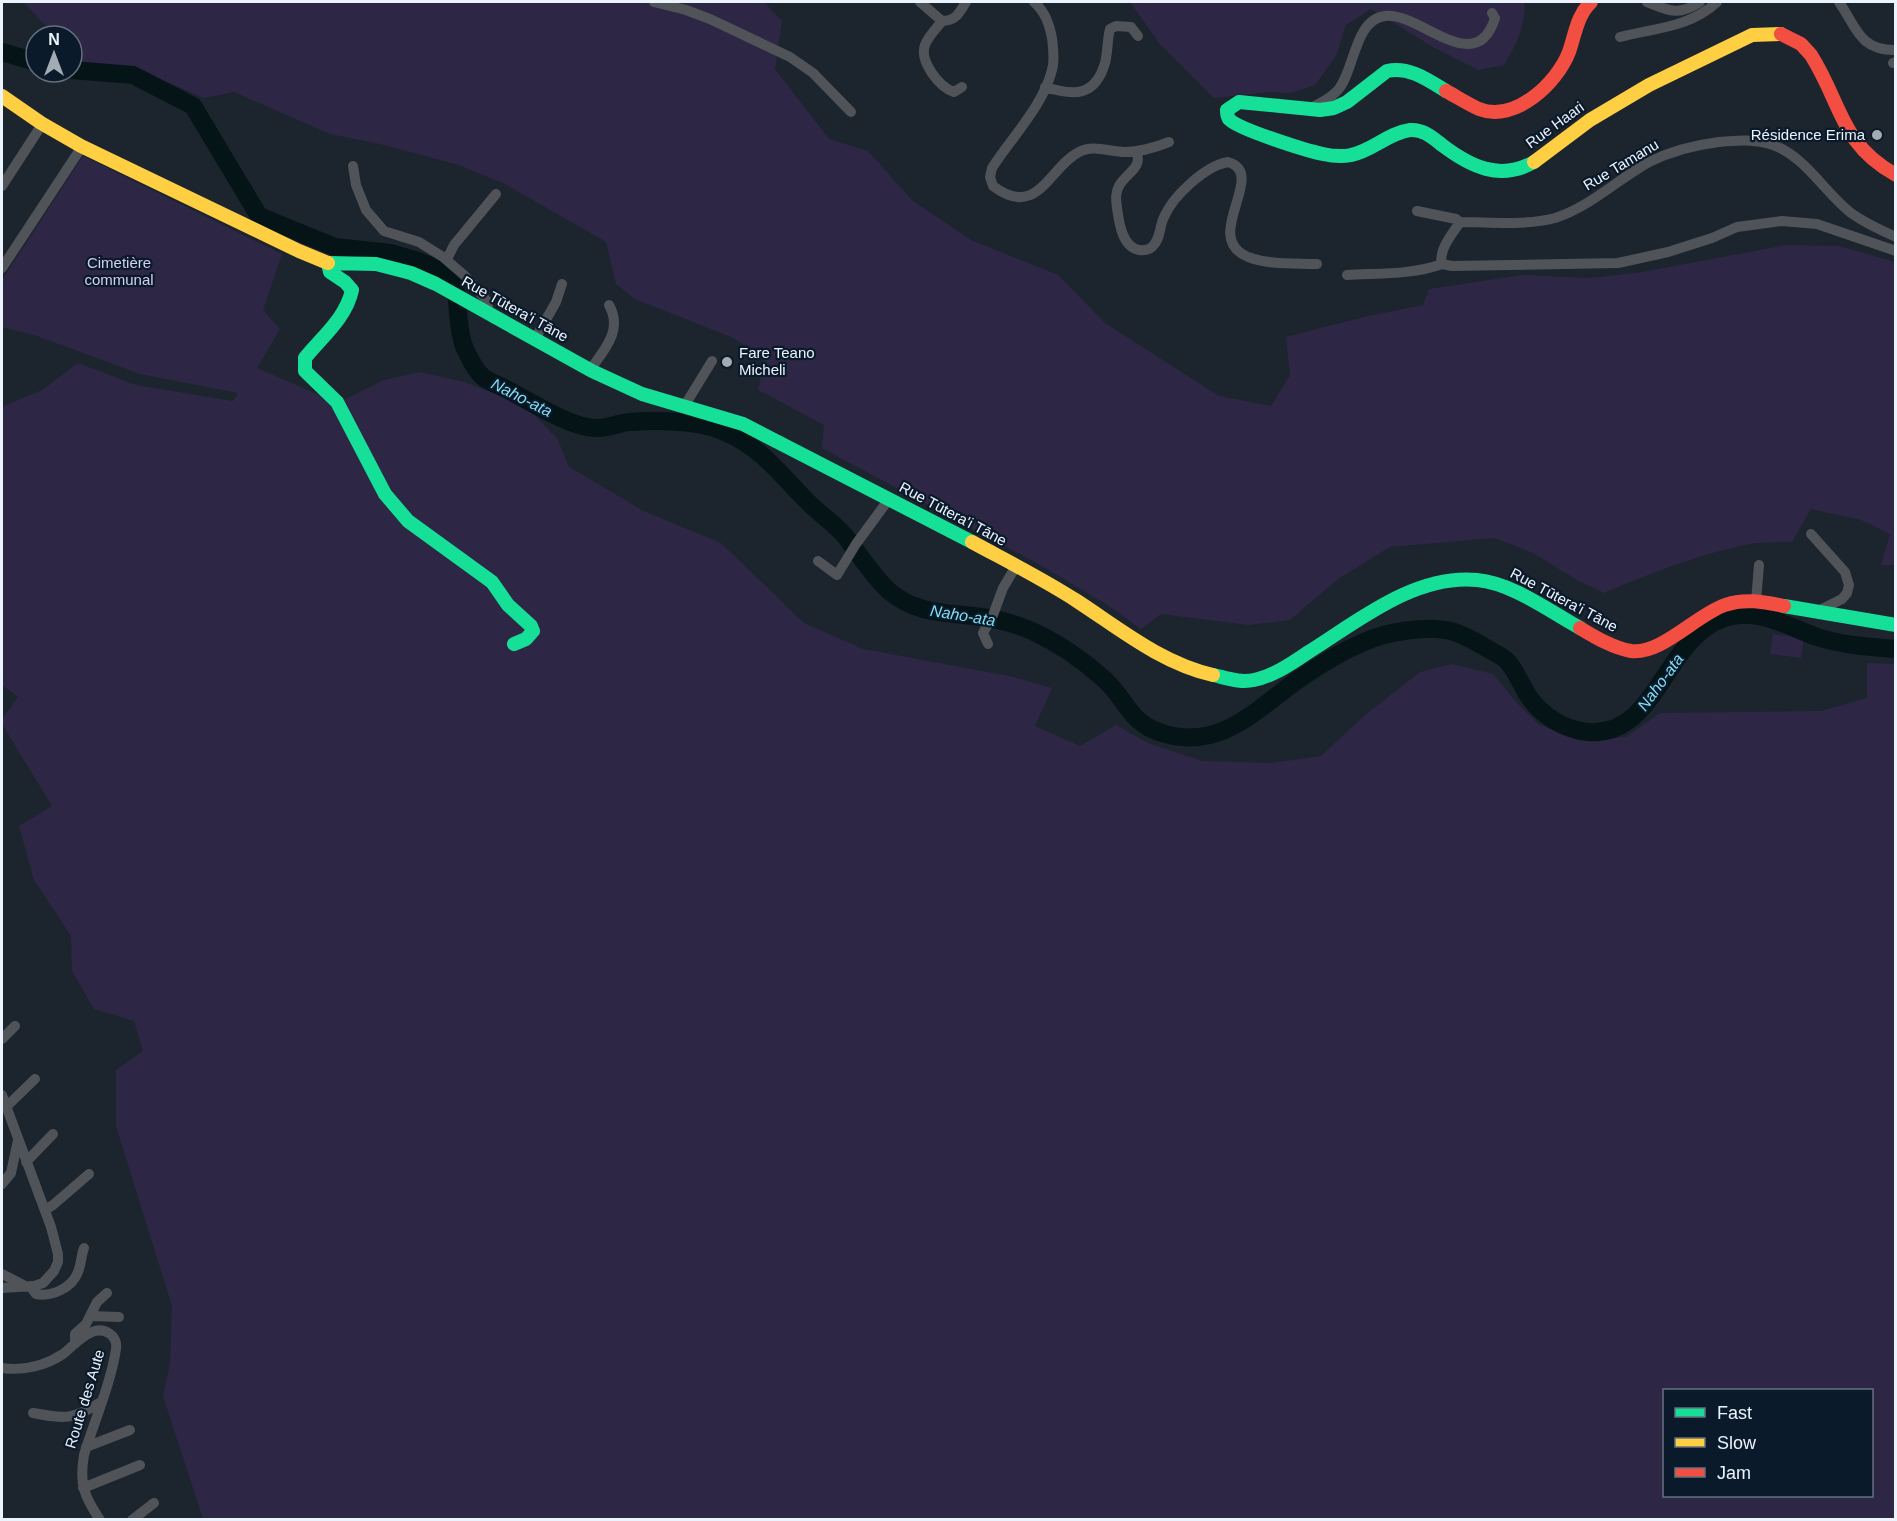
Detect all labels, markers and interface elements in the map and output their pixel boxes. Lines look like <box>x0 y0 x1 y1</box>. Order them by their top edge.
north arrow <box>24 24 84 84</box>
text: N <box>48 31 60 48</box>
street label: Rue Haari <box>1522 98 1587 151</box>
place label: Résidence Erima <box>1751 126 1866 143</box>
marker: Résidence Erima <box>1870 128 1884 142</box>
street label: Rue Tamanu <box>1580 135 1661 194</box>
park label: Cimetière communal <box>84 254 154 288</box>
street label: Rue Tūtera'i Tāne <box>459 272 571 345</box>
place label: Fare Teano Micheli <box>739 344 815 378</box>
marker: Fare Teano Micheli <box>720 355 734 369</box>
water label: Naho-ata <box>489 375 555 420</box>
street label: Rue Tūtera'i Tāne <box>897 478 1010 549</box>
street label: Rue Tūtera'i Tāne <box>1508 564 1621 635</box>
water label: Naho-ata <box>929 602 997 629</box>
water label: Naho-ata <box>1634 651 1687 714</box>
street label: Route des Aute <box>61 1347 108 1450</box>
legend <box>1663 1389 1873 1497</box>
text: Fast <box>1717 1403 1752 1423</box>
text: Slow <box>1717 1433 1757 1453</box>
text: Jam <box>1717 1463 1751 1483</box>

